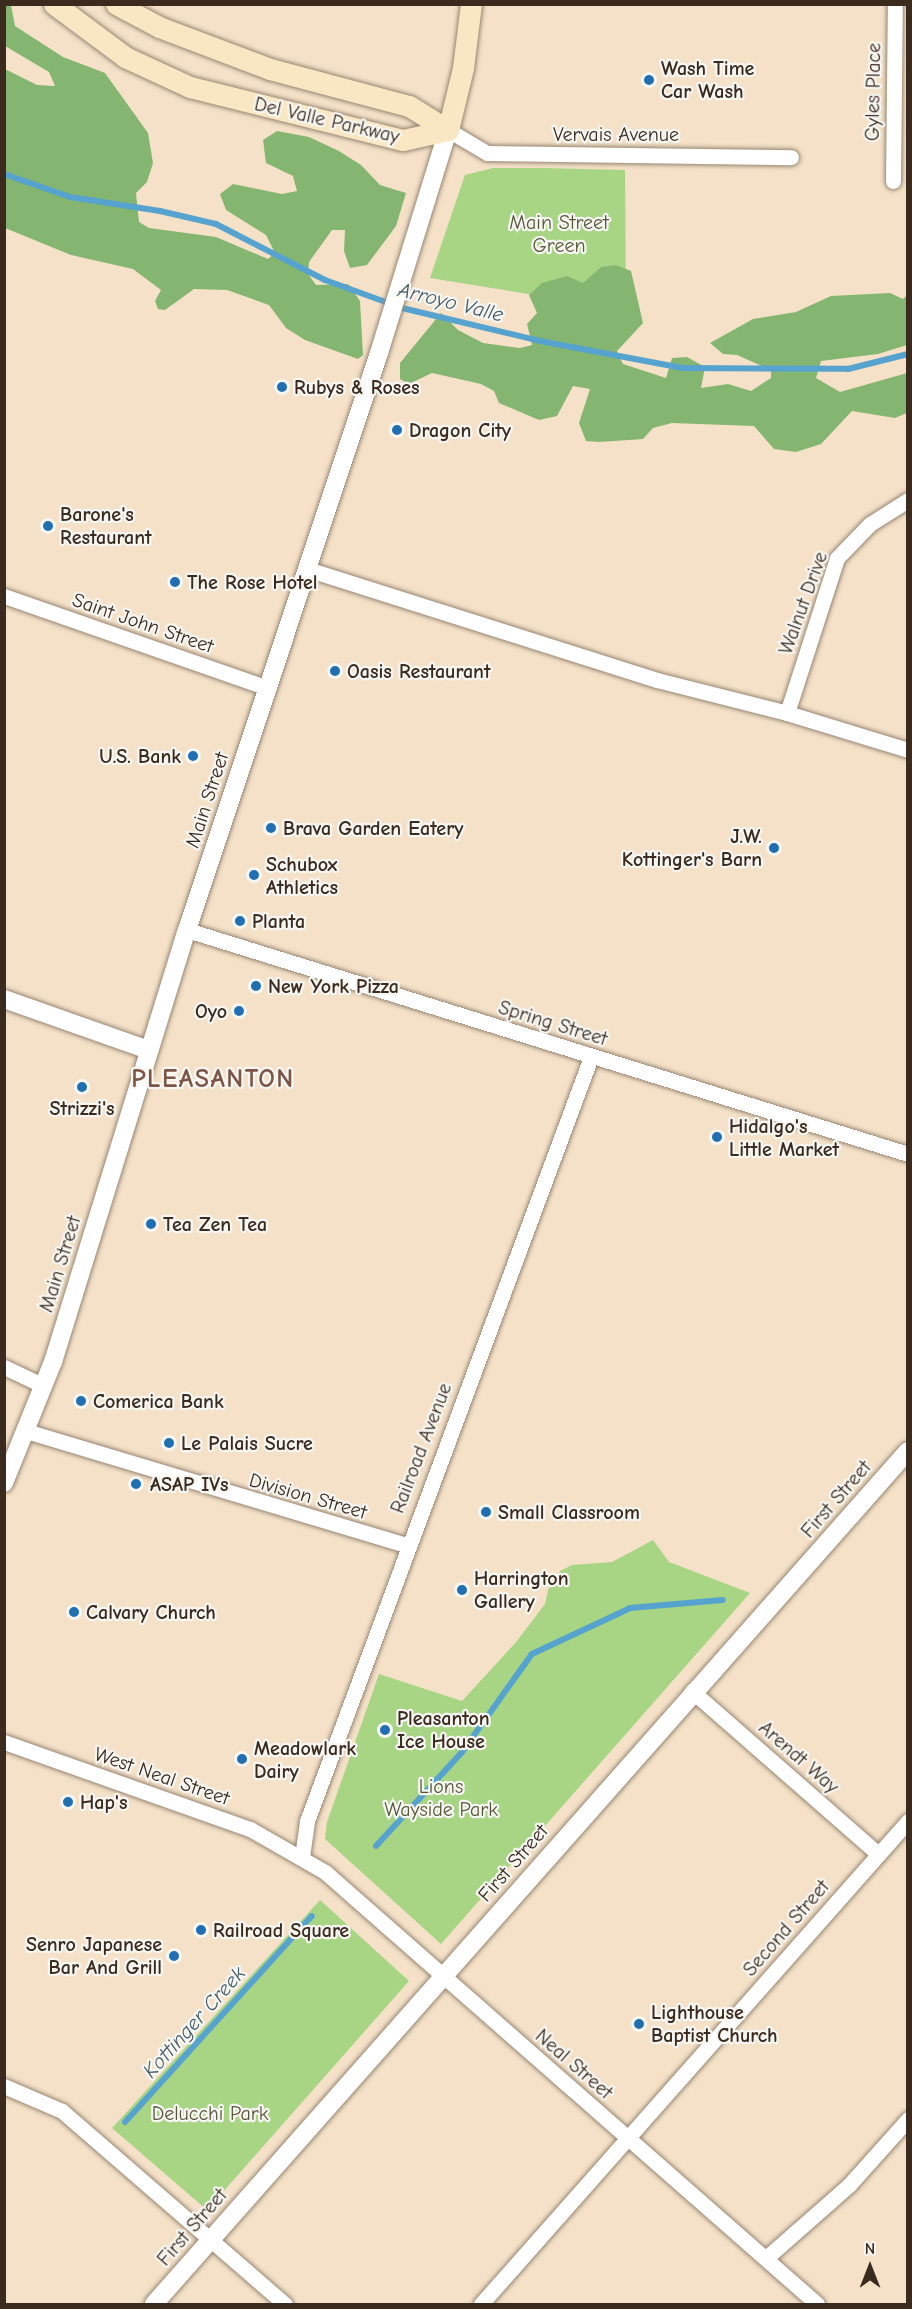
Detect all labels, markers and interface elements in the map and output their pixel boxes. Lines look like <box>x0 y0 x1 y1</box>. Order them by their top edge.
street label: Gyles Place <box>860 43 886 141</box>
place label: Wash Time Car Wash <box>661 56 754 103</box>
marker: Wash Time Car Wash <box>642 73 656 87</box>
street label: Del Valle Parkway <box>252 92 402 148</box>
street label: Vervais Avenue <box>553 122 679 146</box>
park label: Main Street Green <box>509 210 609 257</box>
water label: Arroyo Valle <box>396 277 506 327</box>
place label: Rubys & Roses <box>294 375 420 399</box>
marker: Rubys & Roses <box>275 380 289 394</box>
place label: Dragon City <box>409 418 511 442</box>
marker: Dragon City <box>390 423 404 437</box>
place label: Barone's Restaurant <box>60 502 152 549</box>
marker: Barone's Restaurant <box>41 519 55 533</box>
street label: Walnut Drive <box>773 548 833 658</box>
place label: The Rose Hotel <box>187 570 318 594</box>
marker: The Rose Hotel <box>168 575 182 589</box>
street label: Saint John Street <box>69 588 217 658</box>
place label: Oasis Restaurant <box>347 659 491 683</box>
marker: Oasis Restaurant <box>328 664 342 678</box>
place label: U.S. Bank <box>99 744 181 768</box>
street label: Main Street <box>180 749 234 851</box>
marker: U.S. Bank <box>186 749 200 763</box>
place label: Brava Garden Eatery <box>283 816 463 840</box>
marker: Brava Garden Eatery <box>264 821 278 835</box>
place label: J.W. Kottinger's Barn <box>622 825 762 872</box>
marker: J.W. Kottinger's Barn <box>767 841 781 855</box>
place label: Schubox Athletics <box>266 852 338 899</box>
marker: Schubox Athletics <box>247 868 261 882</box>
place label: Planta <box>252 909 305 933</box>
marker: Planta <box>233 914 247 928</box>
place label: New York Pizza <box>268 974 399 998</box>
marker: New York Pizza <box>249 979 263 993</box>
street label: Spring Street <box>496 995 610 1051</box>
place label: Oyo <box>195 999 227 1023</box>
marker: Oyo <box>232 1004 246 1018</box>
district label: PLEASANTON <box>131 1064 295 1096</box>
marker: Strizzi's <box>75 1080 89 1094</box>
place label: Strizzi's <box>49 1096 115 1120</box>
place label: Hidalgo's Little Market <box>729 1114 839 1161</box>
marker: Hidalgo's Little Market <box>710 1130 724 1144</box>
place label: Tea Zen Tea <box>163 1212 267 1236</box>
street label: Main Street <box>34 1213 86 1315</box>
marker: Tea Zen Tea <box>144 1217 158 1231</box>
street label: Railroad Avenue <box>385 1379 457 1517</box>
place label: Comerica Bank <box>93 1389 224 1413</box>
marker: Comerica Bank <box>74 1394 88 1408</box>
place label: Le Palais Sucre <box>181 1431 313 1455</box>
marker: Le Palais Sucre <box>162 1436 176 1450</box>
street label: First Street <box>796 1455 876 1543</box>
street label: Division Street <box>246 1468 370 1524</box>
place label: ASAP IVs <box>150 1472 229 1496</box>
marker: ASAP IVs <box>127 1475 145 1493</box>
place label: Small Classroom <box>498 1500 640 1524</box>
marker: Small Classroom <box>479 1505 493 1519</box>
place label: Harrington Gallery <box>474 1566 569 1613</box>
marker: Harrington Gallery <box>455 1583 469 1597</box>
place label: Calvary Church <box>86 1600 216 1624</box>
marker: Calvary Church <box>67 1605 81 1619</box>
place label: Pleasanton Ice House <box>397 1706 490 1753</box>
street label: Arendt Way <box>754 1716 844 1798</box>
marker: Pleasanton Ice House <box>378 1723 392 1737</box>
place label: Meadowlark Dairy <box>254 1736 356 1783</box>
street label: West Neal Street <box>91 1742 233 1810</box>
marker: Meadowlark Dairy <box>235 1752 249 1766</box>
park label: Lions Wayside Park <box>384 1774 498 1821</box>
place label: Hap's <box>80 1790 127 1814</box>
marker: Hap's <box>61 1795 75 1809</box>
street label: First Street <box>473 1819 553 1907</box>
street label: Second Street <box>738 1875 834 1981</box>
place label: Railroad Square <box>213 1918 349 1942</box>
marker: Railroad Square <box>194 1923 208 1937</box>
place label: Senro Japanese Bar And Grill <box>26 1932 162 1979</box>
marker: Senro Japanese Bar And Grill <box>167 1949 181 1963</box>
water label: Kottinger Creek <box>137 1961 251 2083</box>
place label: Lighthouse Baptist Church <box>651 2000 778 2047</box>
marker: Lighthouse Baptist Church <box>632 2017 646 2031</box>
street label: Neal Street <box>530 2024 618 2104</box>
park label: Delucchi Park <box>152 2101 268 2125</box>
street label: First Street <box>152 2183 232 2271</box>
north arrow <box>840 2237 900 2297</box>
text: N <box>865 2240 875 2258</box>

